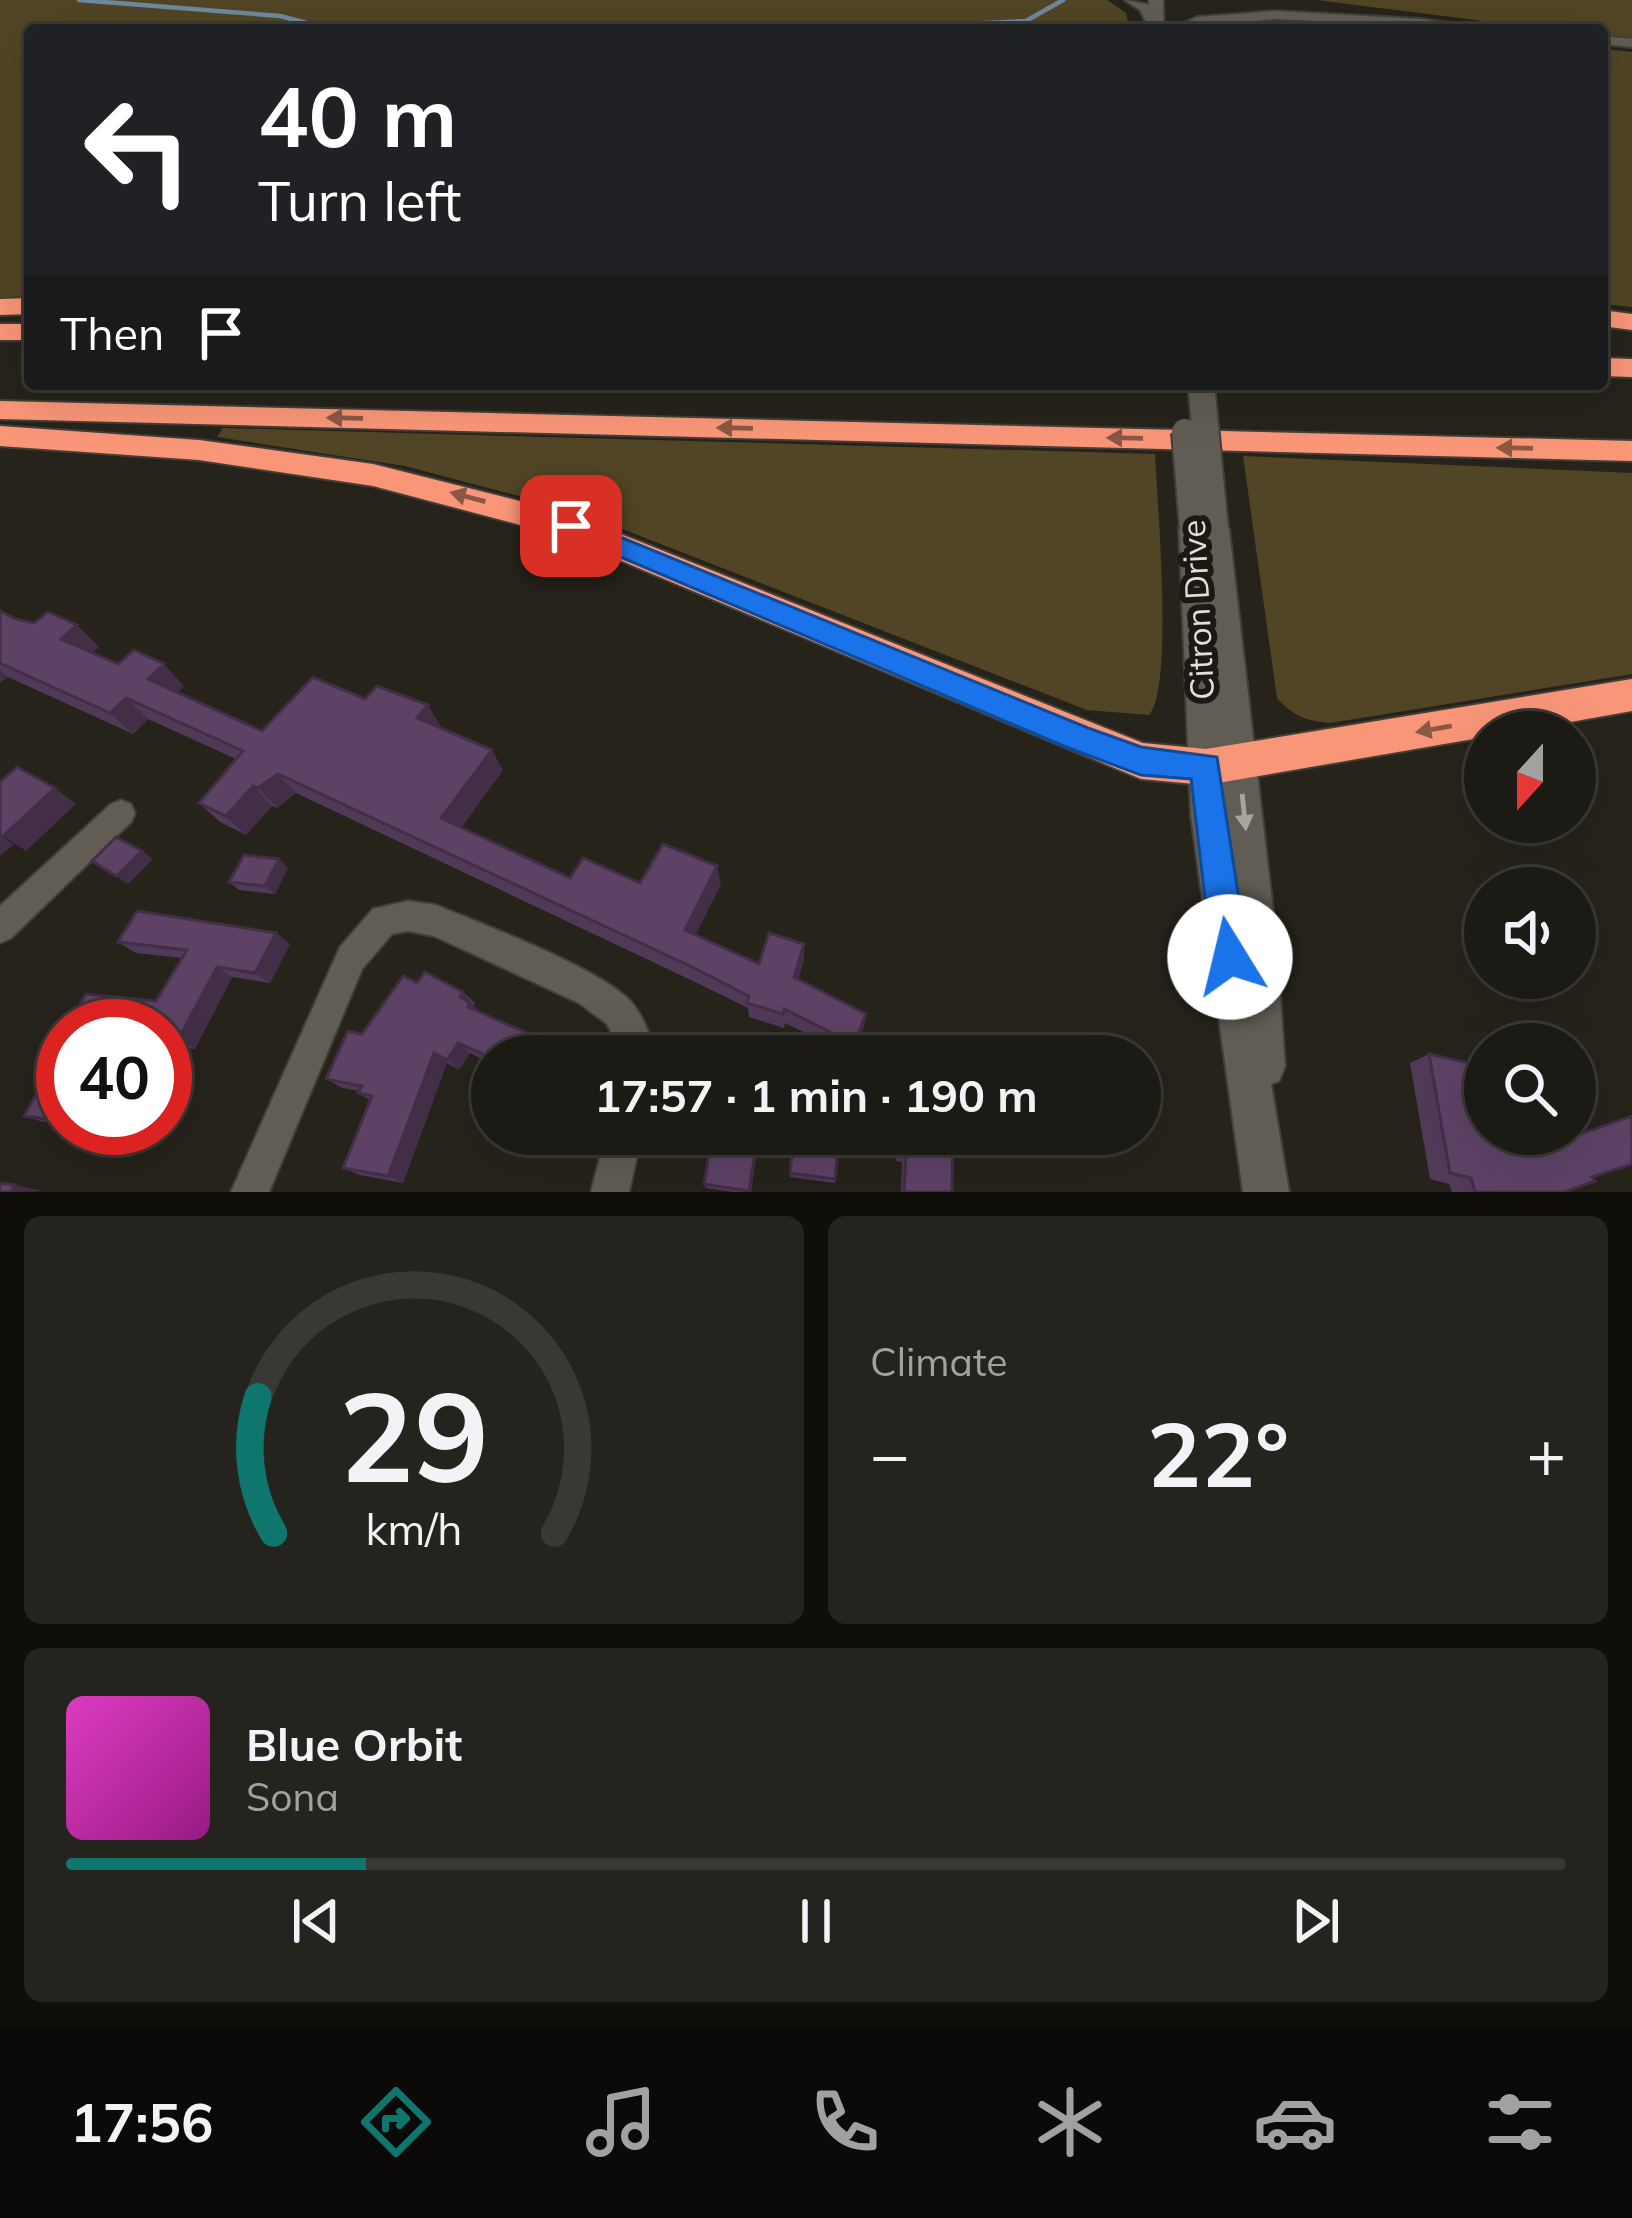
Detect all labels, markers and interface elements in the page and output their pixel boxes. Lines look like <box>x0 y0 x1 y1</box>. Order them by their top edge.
text: 40 m <box>258 63 457 168</box>
icon: left <box>60 72 216 228</box>
text: Turn left <box>258 167 461 235</box>
icon: arrive <box>188 300 254 366</box>
text: Then <box>60 305 164 361</box>
one-way arrow <box>325 409 363 428</box>
one-way arrow <box>715 419 753 438</box>
one-way arrow <box>1105 429 1143 448</box>
one-way arrow <box>1495 439 1533 458</box>
pin <box>520 475 622 577</box>
one-way arrow <box>449 487 486 506</box>
icon: arrive <box>538 493 604 559</box>
street label: Citron Drive <box>1172 519 1222 701</box>
north arrow <box>1464 711 1596 843</box>
map controls <box>1464 711 1596 1155</box>
one-way arrow <box>1415 719 1452 738</box>
one-way arrow <box>1235 794 1254 832</box>
button: sound <box>1464 867 1596 999</box>
position arrow <box>1167 894 1293 1020</box>
speed limit sign: 40 <box>36 999 192 1155</box>
button: search <box>1464 1023 1596 1155</box>
text: 17:57 · 1 min · 190 m <box>594 1067 1038 1123</box>
text: Climate <box>870 1337 1008 1386</box>
text: 29 <box>339 1357 489 1513</box>
text: 22° <box>1147 1397 1289 1510</box>
text: − <box>870 1412 910 1495</box>
text: + <box>1526 1412 1566 1495</box>
text: km/h <box>365 1502 463 1556</box>
text: Blue Orbit <box>246 1716 462 1772</box>
text: Sona <box>246 1772 339 1821</box>
icon: previous <box>283 1888 349 1954</box>
icon: pause <box>783 1888 849 1954</box>
icon: next <box>1283 1888 1349 1954</box>
icon: directions <box>354 2080 438 2164</box>
icon: music <box>579 2080 663 2164</box>
icon: phone <box>803 2080 887 2164</box>
icon: climate <box>1028 2080 1112 2164</box>
icon: car <box>1253 2080 1337 2164</box>
icon: filters <box>1478 2080 1562 2164</box>
text: 17:56 <box>70 2088 213 2156</box>

